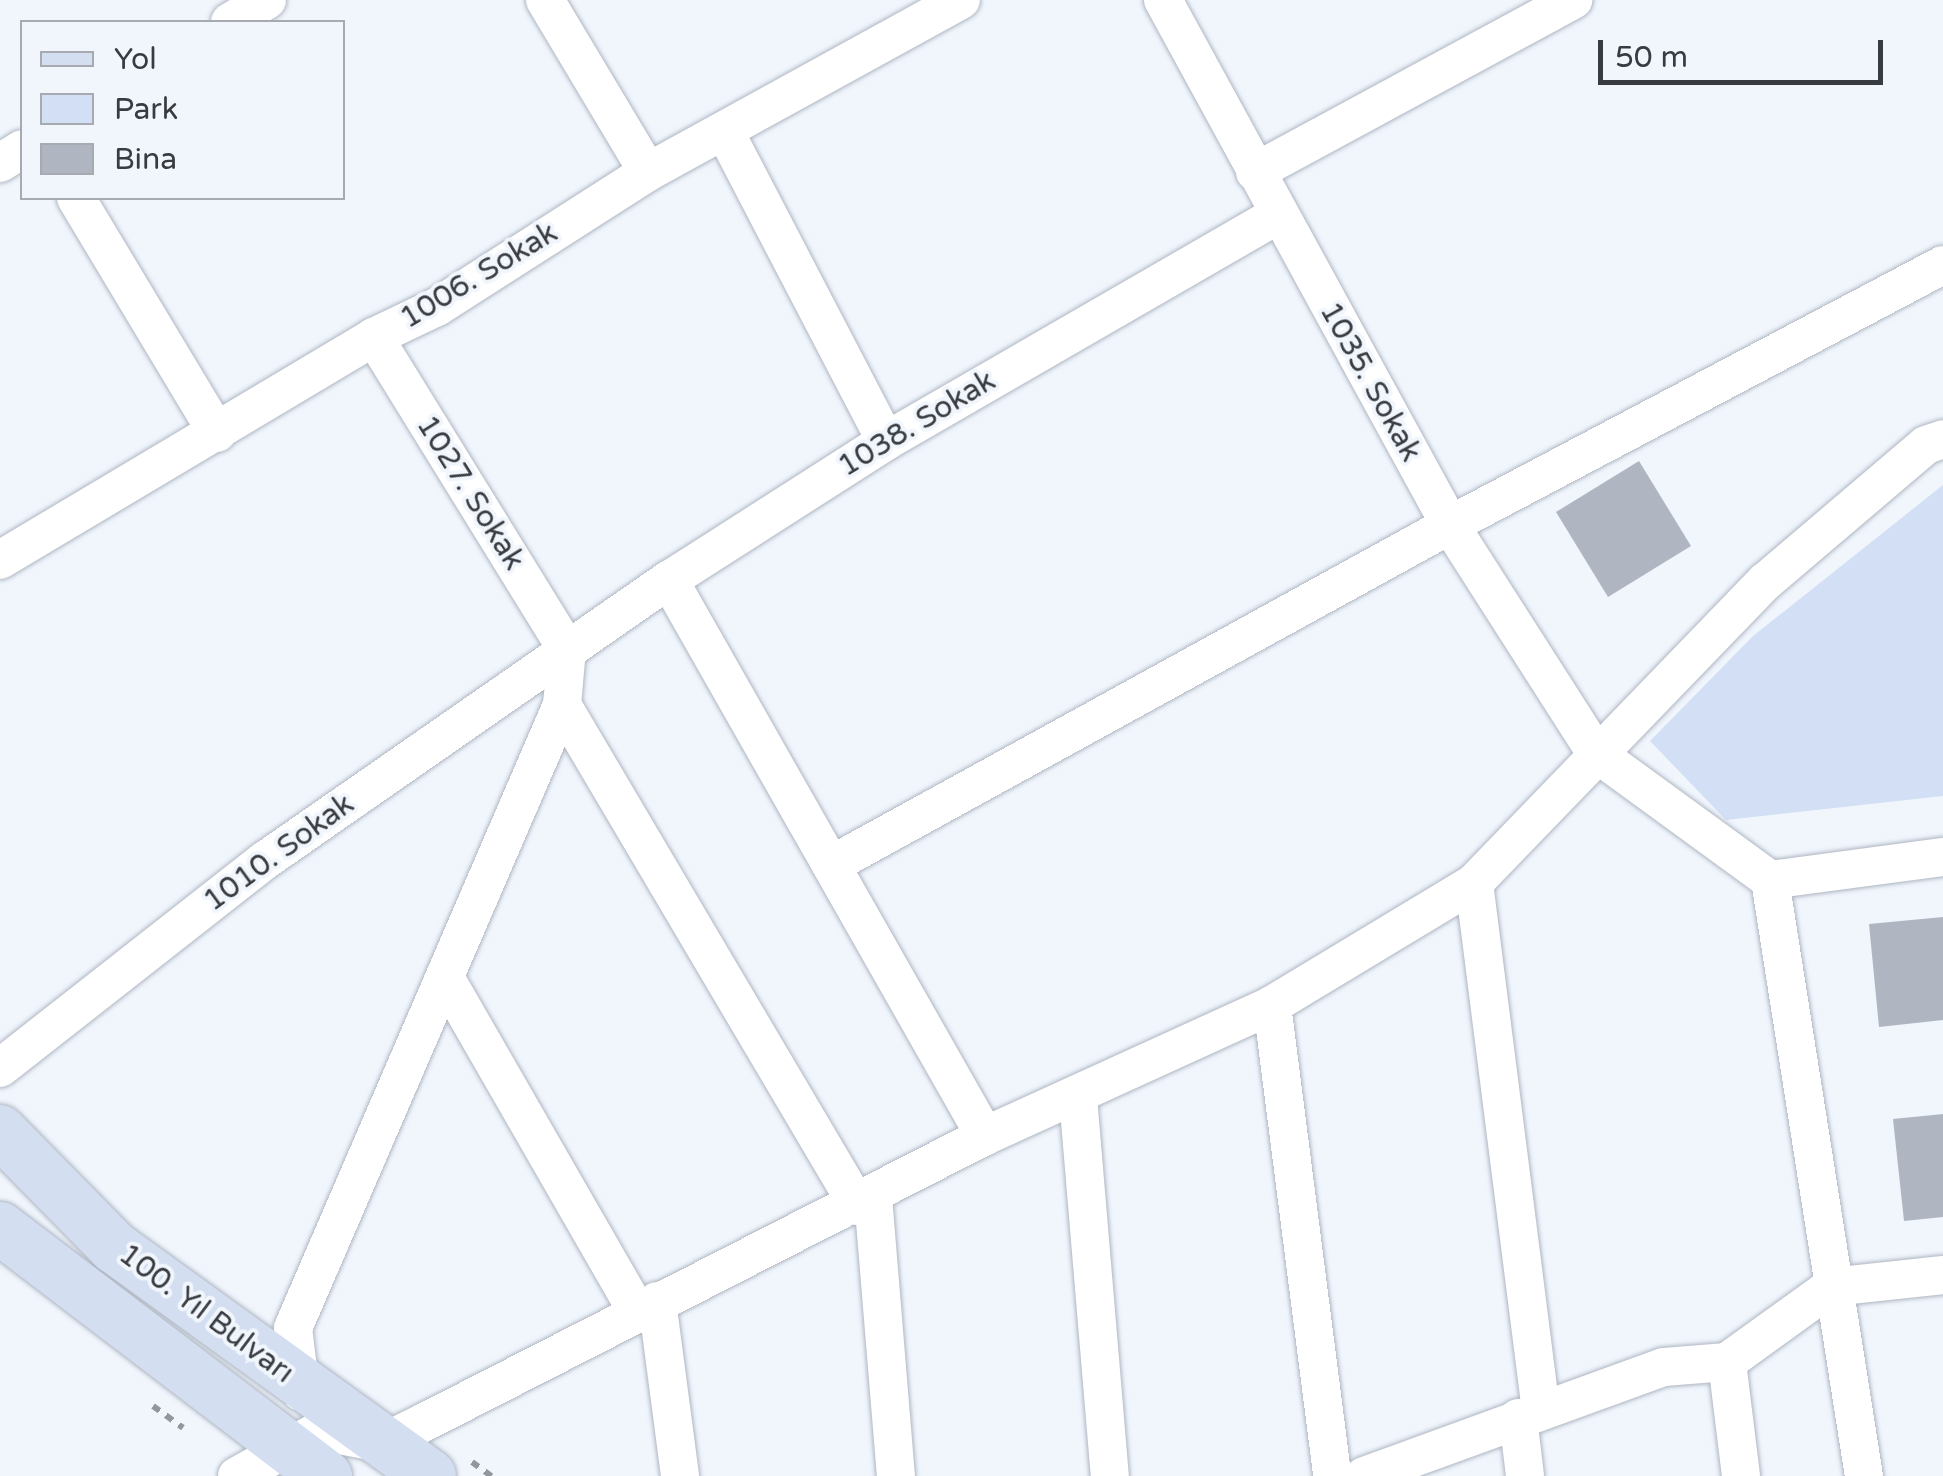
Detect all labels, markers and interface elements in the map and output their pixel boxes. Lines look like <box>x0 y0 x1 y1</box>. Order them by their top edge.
legend <box>20 20 345 200</box>
scale bar <box>1603 20 1888 82</box>
text: 50 m <box>1615 39 1688 76</box>
text: Yol <box>114 41 157 78</box>
text: Park <box>114 91 178 128</box>
text: Bina <box>114 141 177 178</box>
street label: 1006. Sokak <box>394 215 564 337</box>
street label: 1035. Sokak <box>1311 296 1429 468</box>
street label: 1038. Sokak <box>832 363 1002 485</box>
street label: 1027. Sokak <box>408 409 532 577</box>
street label: 1010. Sokak <box>197 786 361 920</box>
street label: 100. Yıl Bulvarı <box>111 1236 301 1392</box>

